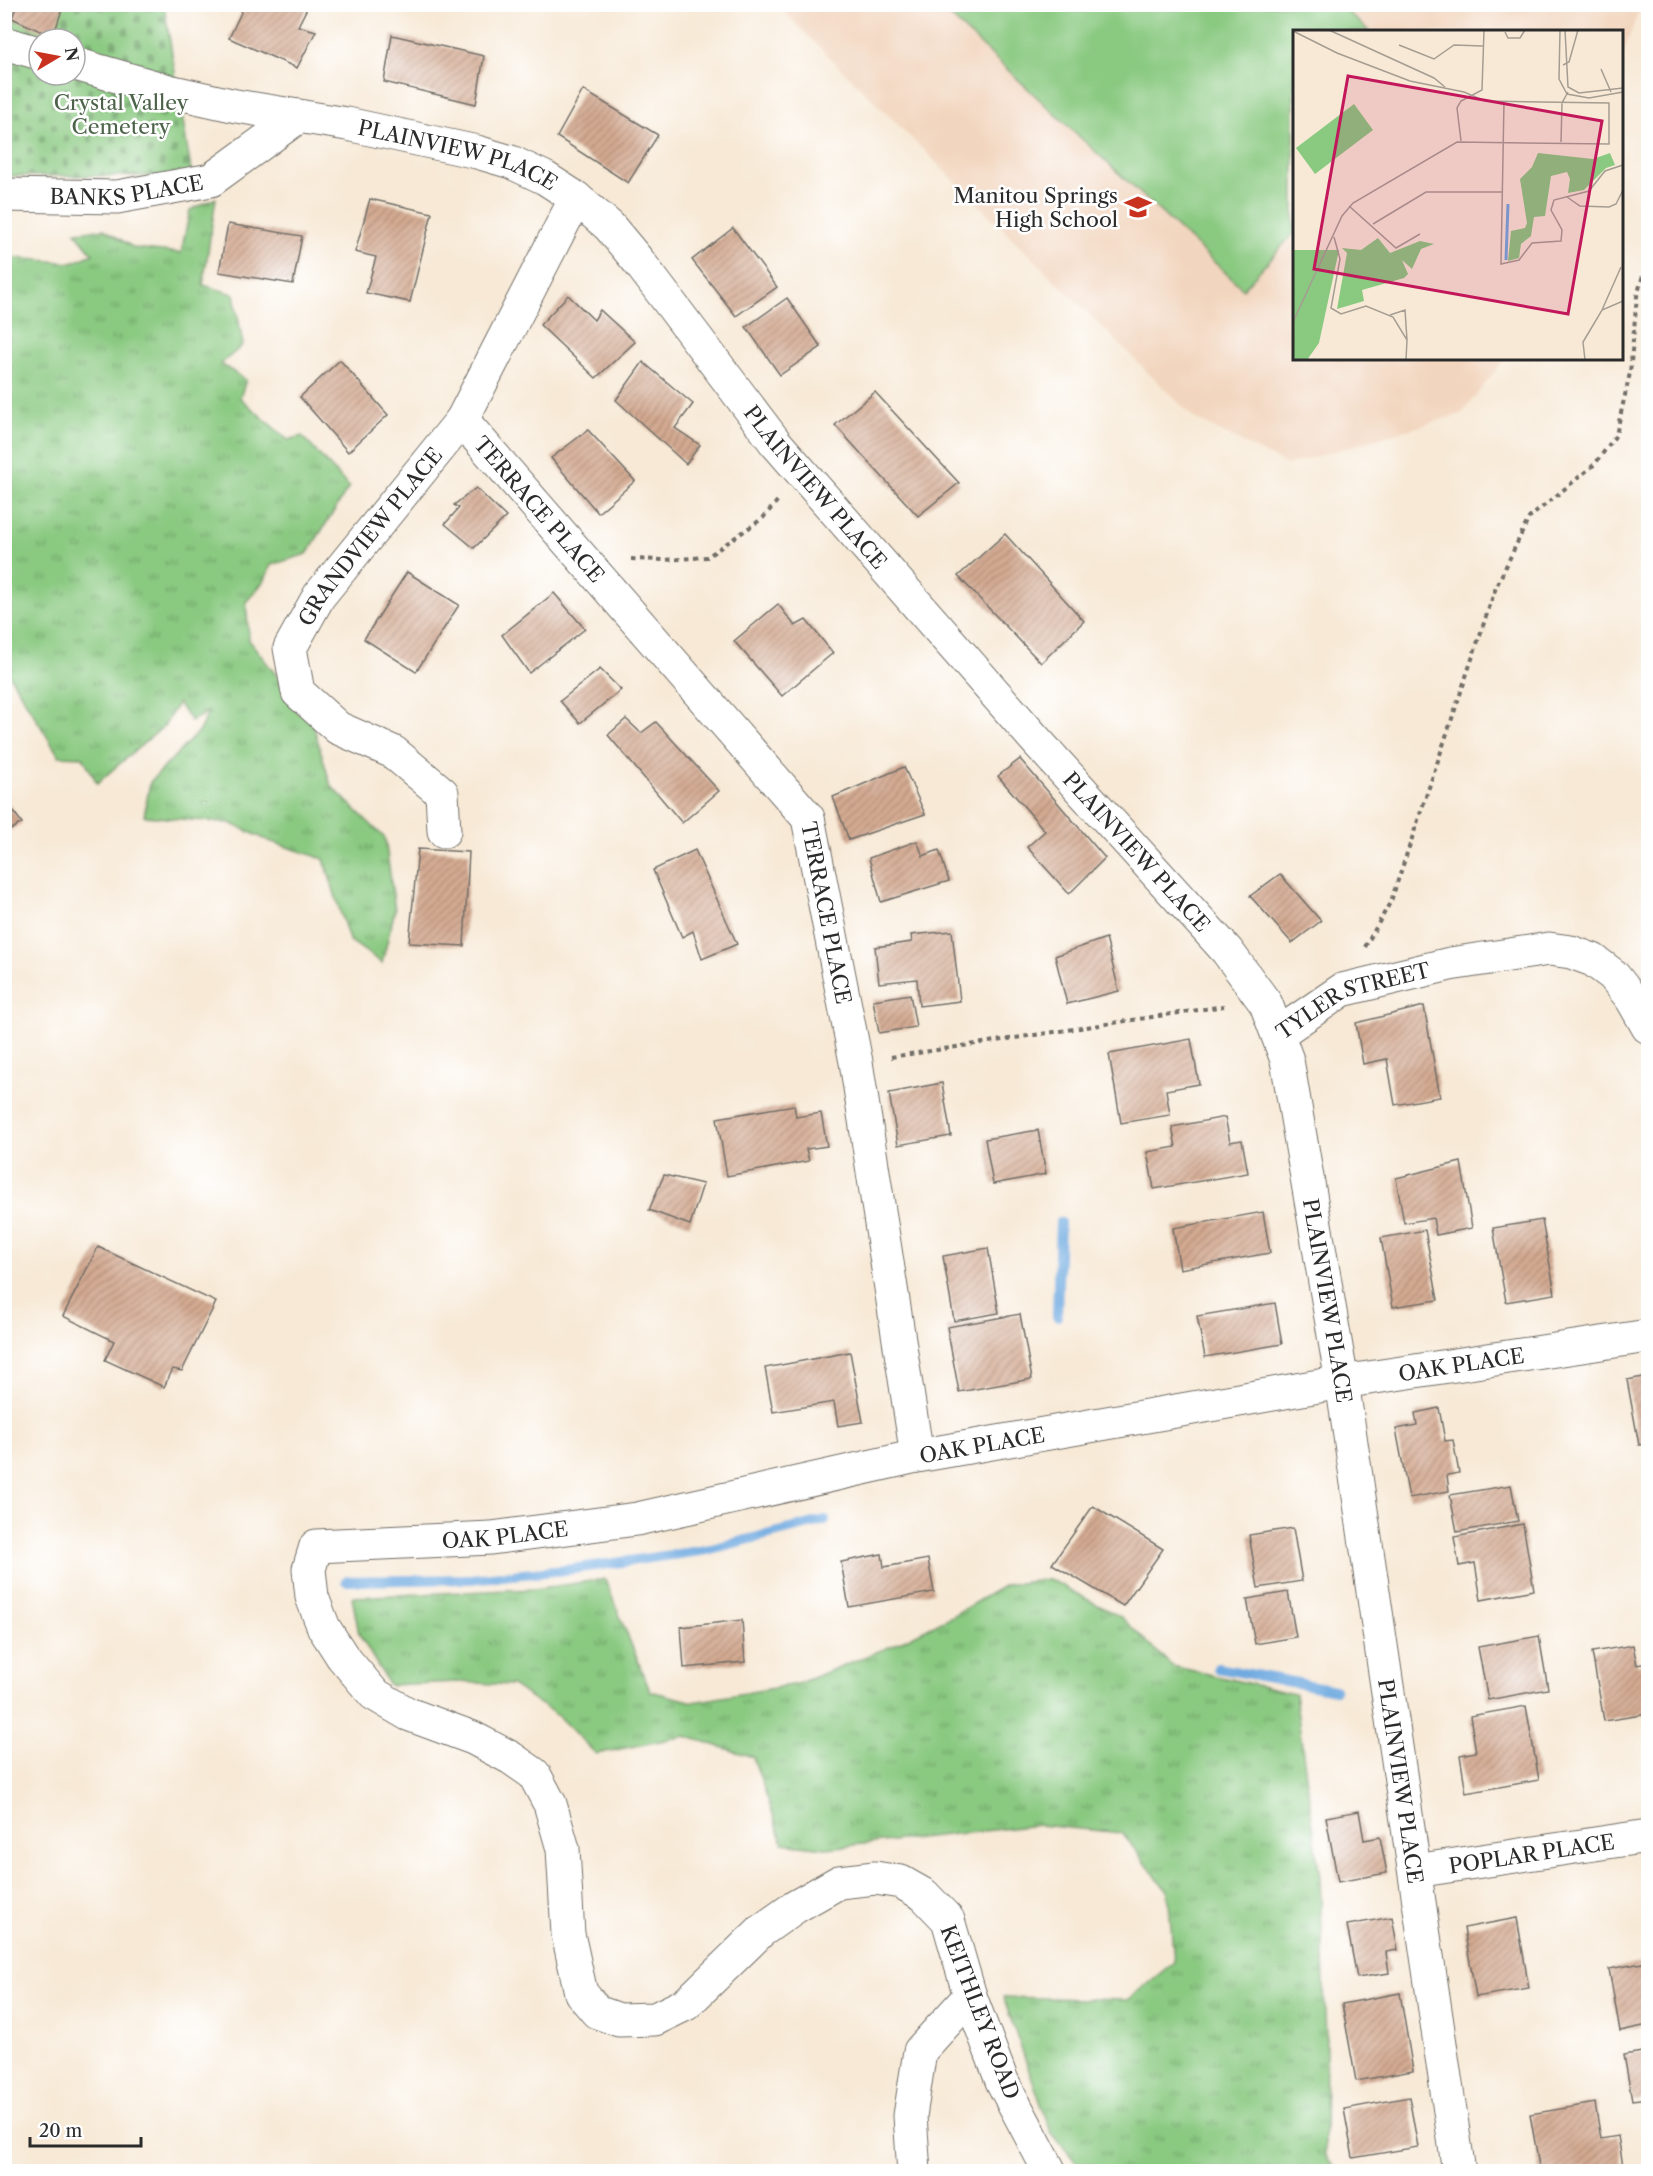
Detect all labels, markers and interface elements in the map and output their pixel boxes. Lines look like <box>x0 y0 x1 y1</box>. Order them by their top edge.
north arrow <box>27 27 87 87</box>
inset map <box>1293 30 1623 360</box>
text: N <box>61 46 83 63</box>
park label: Crystal Valley Cemetery <box>54 90 189 139</box>
street label: PLAINVIEW PLACE <box>356 114 562 195</box>
street label: BANKS PLACE <box>49 169 205 210</box>
place label: Manitou Springs High School <box>953 183 1118 232</box>
school or university icon: Manitou Springs High School <box>1123 192 1153 222</box>
street label: PLAINVIEW PLACE <box>739 400 892 574</box>
street label: TERRACE PLACE <box>469 431 610 587</box>
street label: GRANDVIEW PLACE <box>293 442 447 630</box>
street label: PLAINVIEW PLACE <box>1058 766 1216 936</box>
street label: TERRACE PLACE <box>797 820 857 1006</box>
street label: TYLER STREET <box>1271 957 1433 1044</box>
street label: PLAINVIEW PLACE <box>1298 1197 1357 1404</box>
street label: OAK PLACE <box>1397 1342 1526 1386</box>
street label: OAK PLACE <box>917 1421 1047 1468</box>
street label: OAK PLACE <box>441 1516 570 1553</box>
street label: PLAINVIEW PLACE <box>1374 1677 1429 1885</box>
street label: POPLAR PLACE <box>1447 1829 1616 1878</box>
street label: KEITHLEY ROAD <box>935 1921 1025 2103</box>
scale bar <box>30 2110 141 2148</box>
text: 20 m <box>39 2120 83 2142</box>

